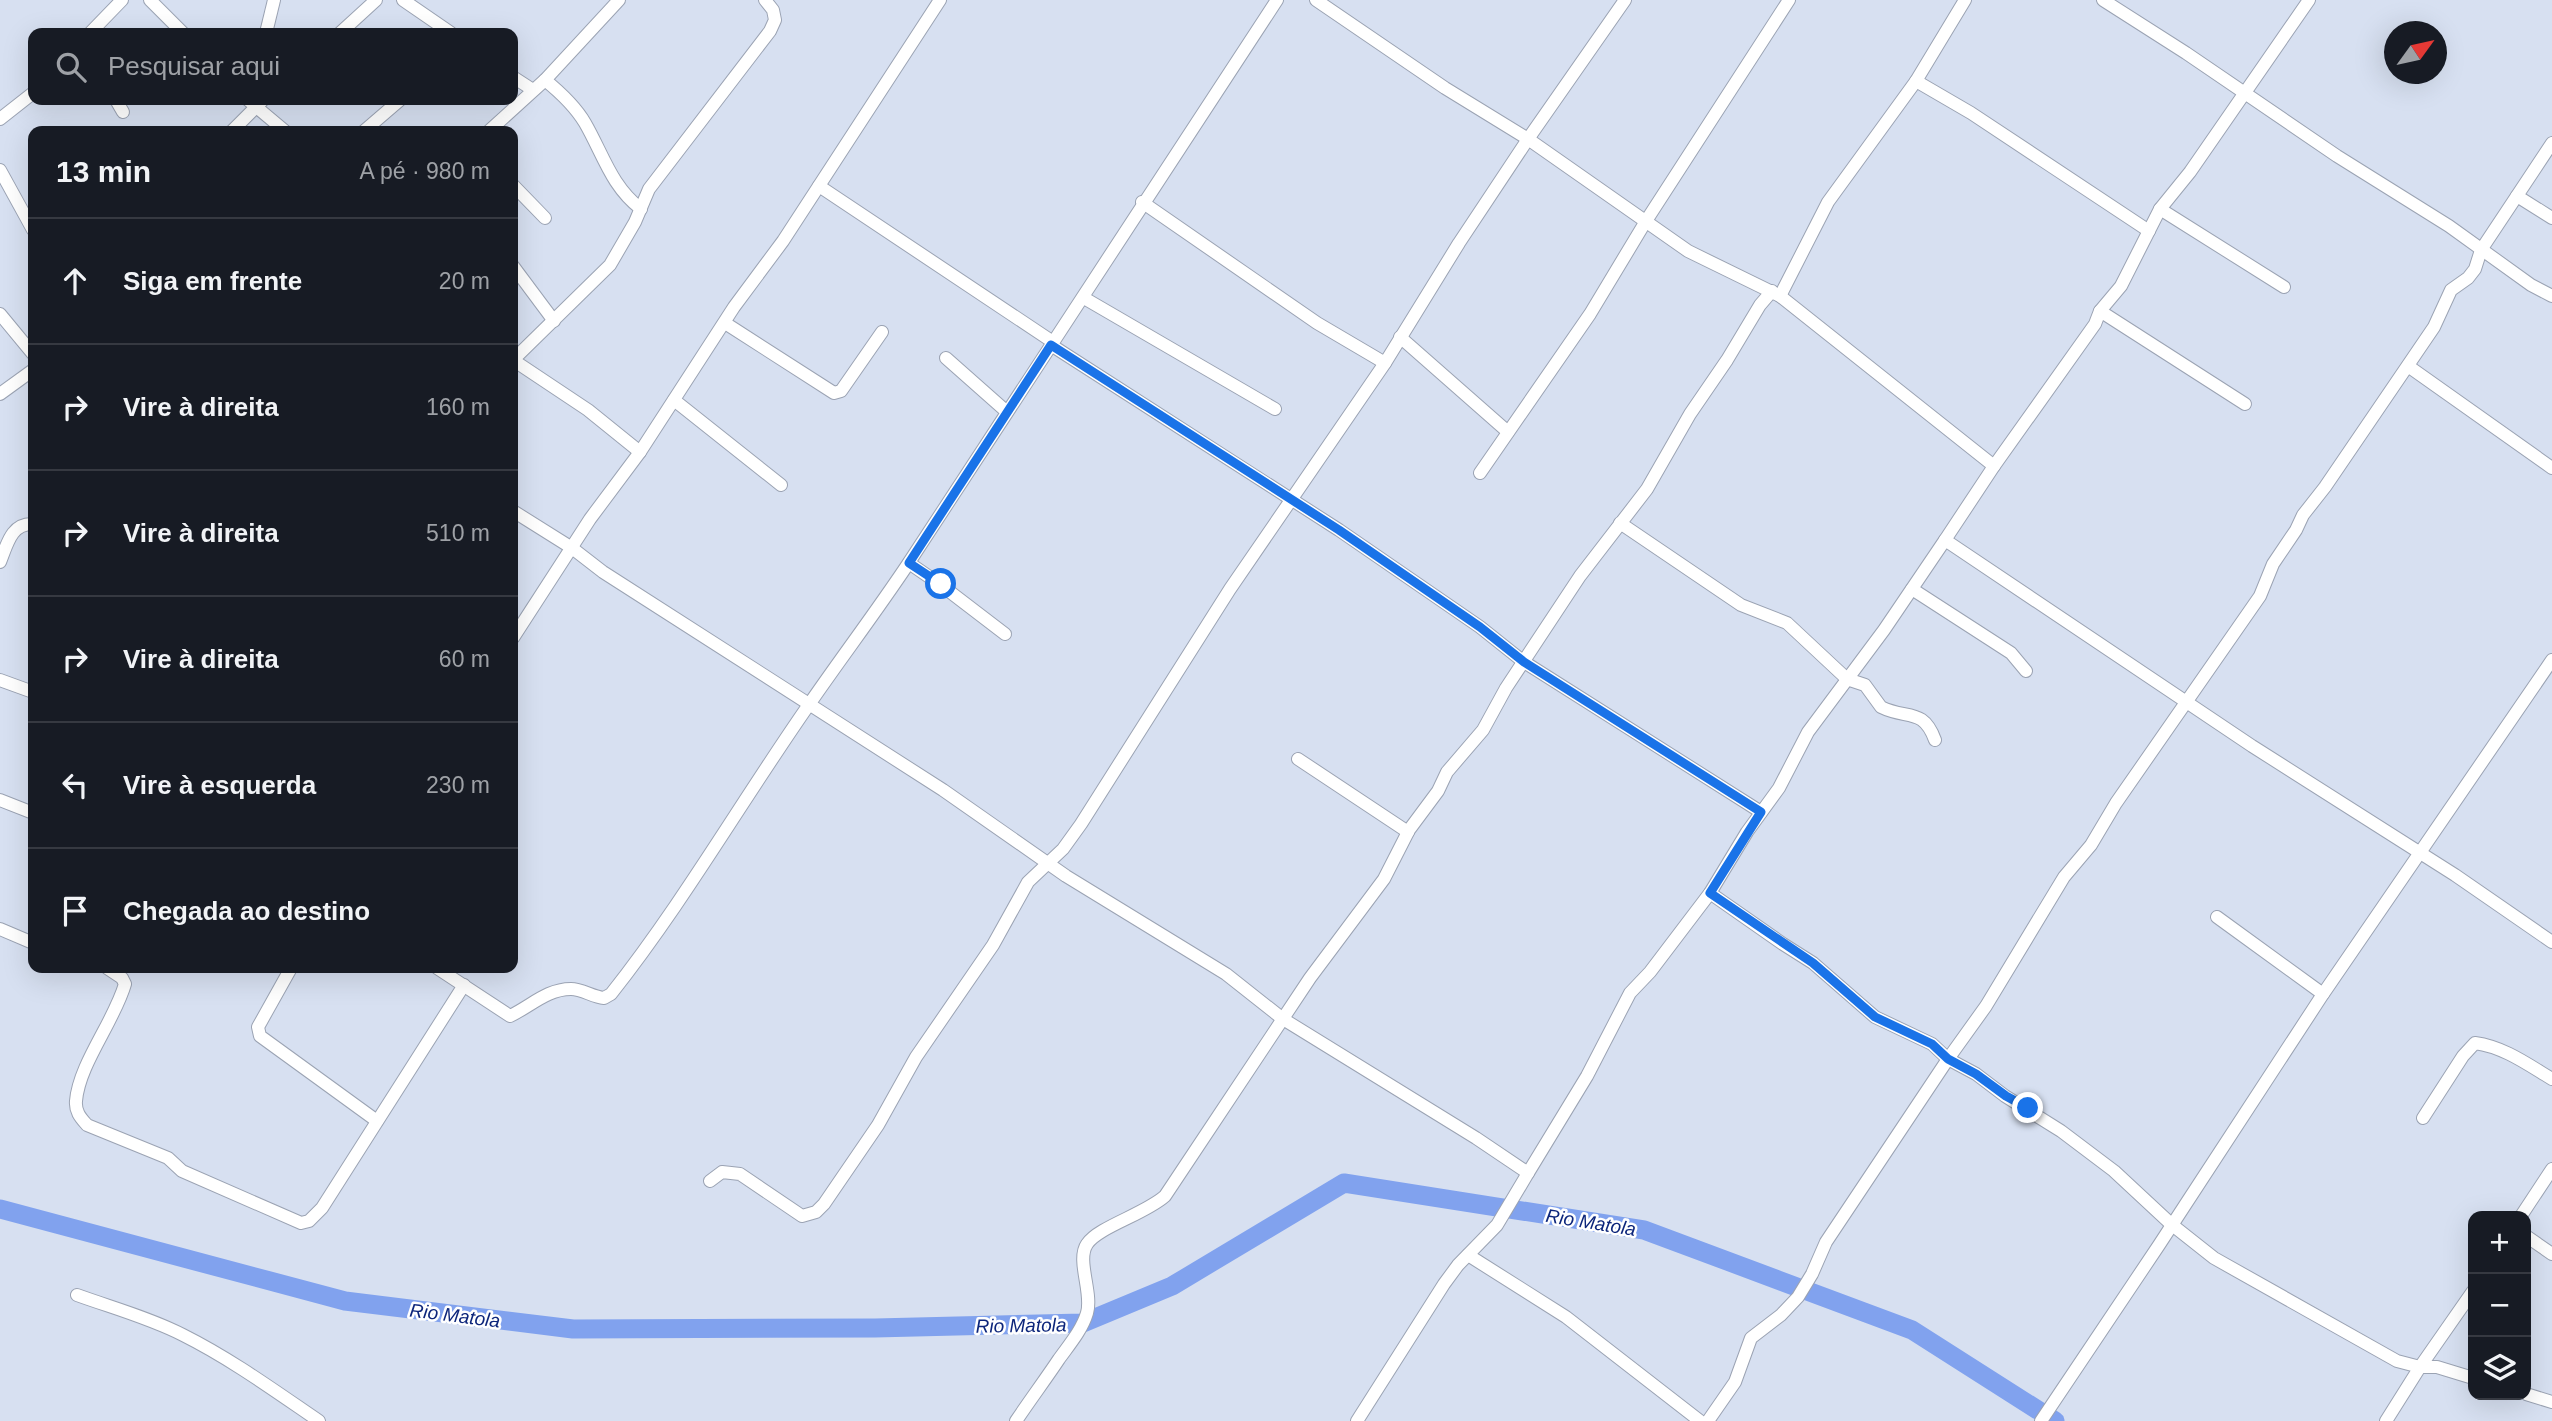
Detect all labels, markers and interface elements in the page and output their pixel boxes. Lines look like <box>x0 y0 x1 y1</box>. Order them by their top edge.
north arrow <box>2384 21 2447 84</box>
search box <box>28 28 518 105</box>
icon: search <box>52 48 90 86</box>
text: Pesquisar aqui <box>108 51 280 81</box>
text: 13 min <box>56 155 151 188</box>
text: A pé · 980 m <box>360 158 490 184</box>
icon: ahead <box>56 262 94 300</box>
text: Siga em frente <box>123 266 302 296</box>
text: 20 m <box>439 268 490 294</box>
icon: right <box>56 388 94 426</box>
text: Vire à direita <box>123 392 279 422</box>
text: 160 m <box>426 394 490 420</box>
icon: right <box>56 514 94 552</box>
text: Vire à direita <box>123 518 279 548</box>
text: 510 m <box>426 520 490 546</box>
route start <box>925 568 956 599</box>
icon: right <box>56 640 94 678</box>
text: Vire à direita <box>123 644 279 674</box>
text: 60 m <box>439 646 490 672</box>
icon: left <box>56 766 94 804</box>
text: Vire à esquerda <box>123 770 316 800</box>
text: 230 m <box>426 772 490 798</box>
icon: arrive <box>56 892 94 930</box>
text: Chegada ao destino <box>123 896 370 926</box>
route end <box>2012 1092 2043 1123</box>
water label: Rio Matola <box>1544 1205 1637 1240</box>
map controls <box>2468 1211 2531 1400</box>
button: + <box>2468 1211 2531 1274</box>
button: − <box>2468 1274 2531 1337</box>
water label: Rio Matola <box>409 1300 501 1331</box>
water label: Rio Matola <box>975 1314 1067 1337</box>
button: layers <box>2468 1337 2531 1400</box>

